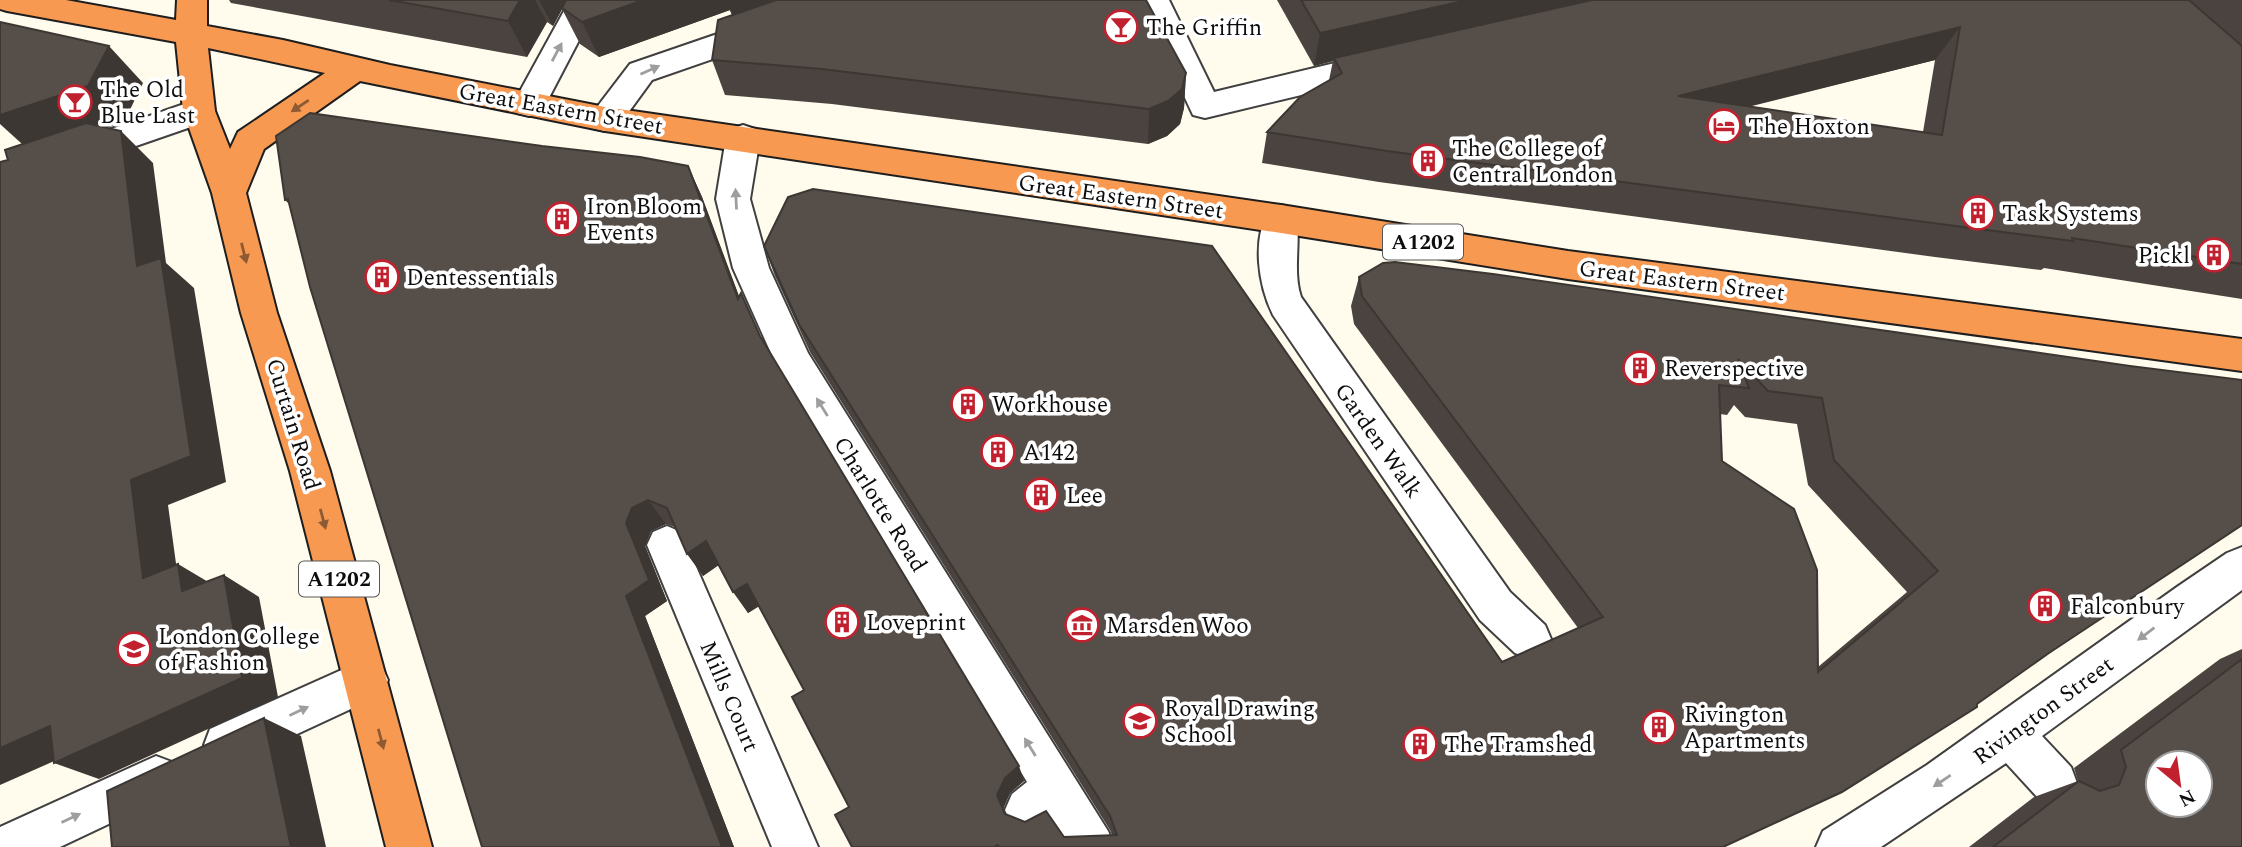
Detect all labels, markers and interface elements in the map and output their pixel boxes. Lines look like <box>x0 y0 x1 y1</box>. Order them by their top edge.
bar icon: The Griffin <box>1102 8 1140 46</box>
place label: The Griffin <box>1146 11 1262 46</box>
one-way arrow <box>551 42 563 62</box>
one-way arrow <box>640 64 661 75</box>
place label: The Old Blue Last <box>100 73 195 134</box>
street label: Great Eastern Street <box>456 74 666 145</box>
bar icon: The Old Blue Last <box>56 83 94 121</box>
one-way arrow <box>291 99 309 113</box>
hotel icon: The Hoxton <box>1705 107 1743 145</box>
place label: The Hoxton <box>1748 110 1870 145</box>
place label: The College of Central London <box>1452 132 1614 193</box>
building icon: The College of Central London <box>1409 142 1447 180</box>
street label: Great Eastern Street <box>1016 166 1226 229</box>
one-way arrow <box>730 188 741 210</box>
place label: Iron Bloom Events <box>586 190 702 251</box>
building icon: Task Systems <box>1959 194 1997 232</box>
place label: Task Systems <box>2002 197 2139 232</box>
building icon: Iron Bloom Events <box>543 200 581 238</box>
road number: A1202 <box>1383 224 1463 260</box>
building icon: Pickl <box>2195 236 2233 274</box>
place label: Pickl <box>2138 239 2190 274</box>
one-way arrow <box>239 242 250 264</box>
street label: Great Eastern Street <box>1577 252 1787 311</box>
building icon: Dentessentials <box>363 258 401 296</box>
place label: Dentessentials <box>406 261 555 296</box>
building icon: Reverspective <box>1621 349 1659 387</box>
place label: Reverspective <box>1664 352 1804 387</box>
street label: Curtain Road <box>256 354 329 495</box>
street label: Garden Walk <box>1325 376 1431 506</box>
building icon: Workhouse <box>949 385 987 423</box>
place label: Workhouse <box>992 388 1108 423</box>
one-way arrow <box>815 398 828 417</box>
street label: Charlotte Road <box>824 430 936 580</box>
building icon: A142 <box>979 433 1017 471</box>
place label: A142 <box>1023 436 1075 471</box>
building icon: Lee <box>1022 476 1060 514</box>
place label: Lee <box>1066 479 1103 514</box>
one-way arrow <box>318 508 329 530</box>
road number: A1202 <box>299 562 379 596</box>
building icon: Falconbury <box>2026 587 2064 625</box>
place label: Falconbury <box>2070 590 2185 625</box>
building icon: Loveprint <box>823 603 861 641</box>
place label: Loveprint <box>866 606 966 641</box>
museum icon: Marsden Woo <box>1063 606 1101 644</box>
place label: Marsden Woo <box>1106 609 1249 644</box>
place label: London College of Fashion <box>158 620 320 681</box>
one-way arrow <box>2138 626 2156 641</box>
school or university icon: London College of Fashion <box>115 630 153 668</box>
street label: Mills Court <box>690 636 768 758</box>
street label: Rivington Street <box>1966 648 2122 774</box>
place label: Royal Drawing School <box>1164 692 1315 753</box>
place label: Rivington Apartments <box>1684 698 1806 759</box>
school or university icon: Royal Drawing School <box>1121 702 1159 740</box>
one-way arrow <box>289 705 309 717</box>
building icon: Rivington Apartments <box>1640 708 1678 746</box>
building icon: The Tramshed <box>1401 725 1439 763</box>
one-way arrow <box>376 728 387 750</box>
place label: The Tramshed <box>1444 728 1592 763</box>
one-way arrow <box>1024 738 1037 757</box>
north arrow <box>2144 749 2214 819</box>
one-way arrow <box>1933 774 1951 788</box>
text: N <box>2173 781 2200 814</box>
one-way arrow <box>61 812 81 824</box>

